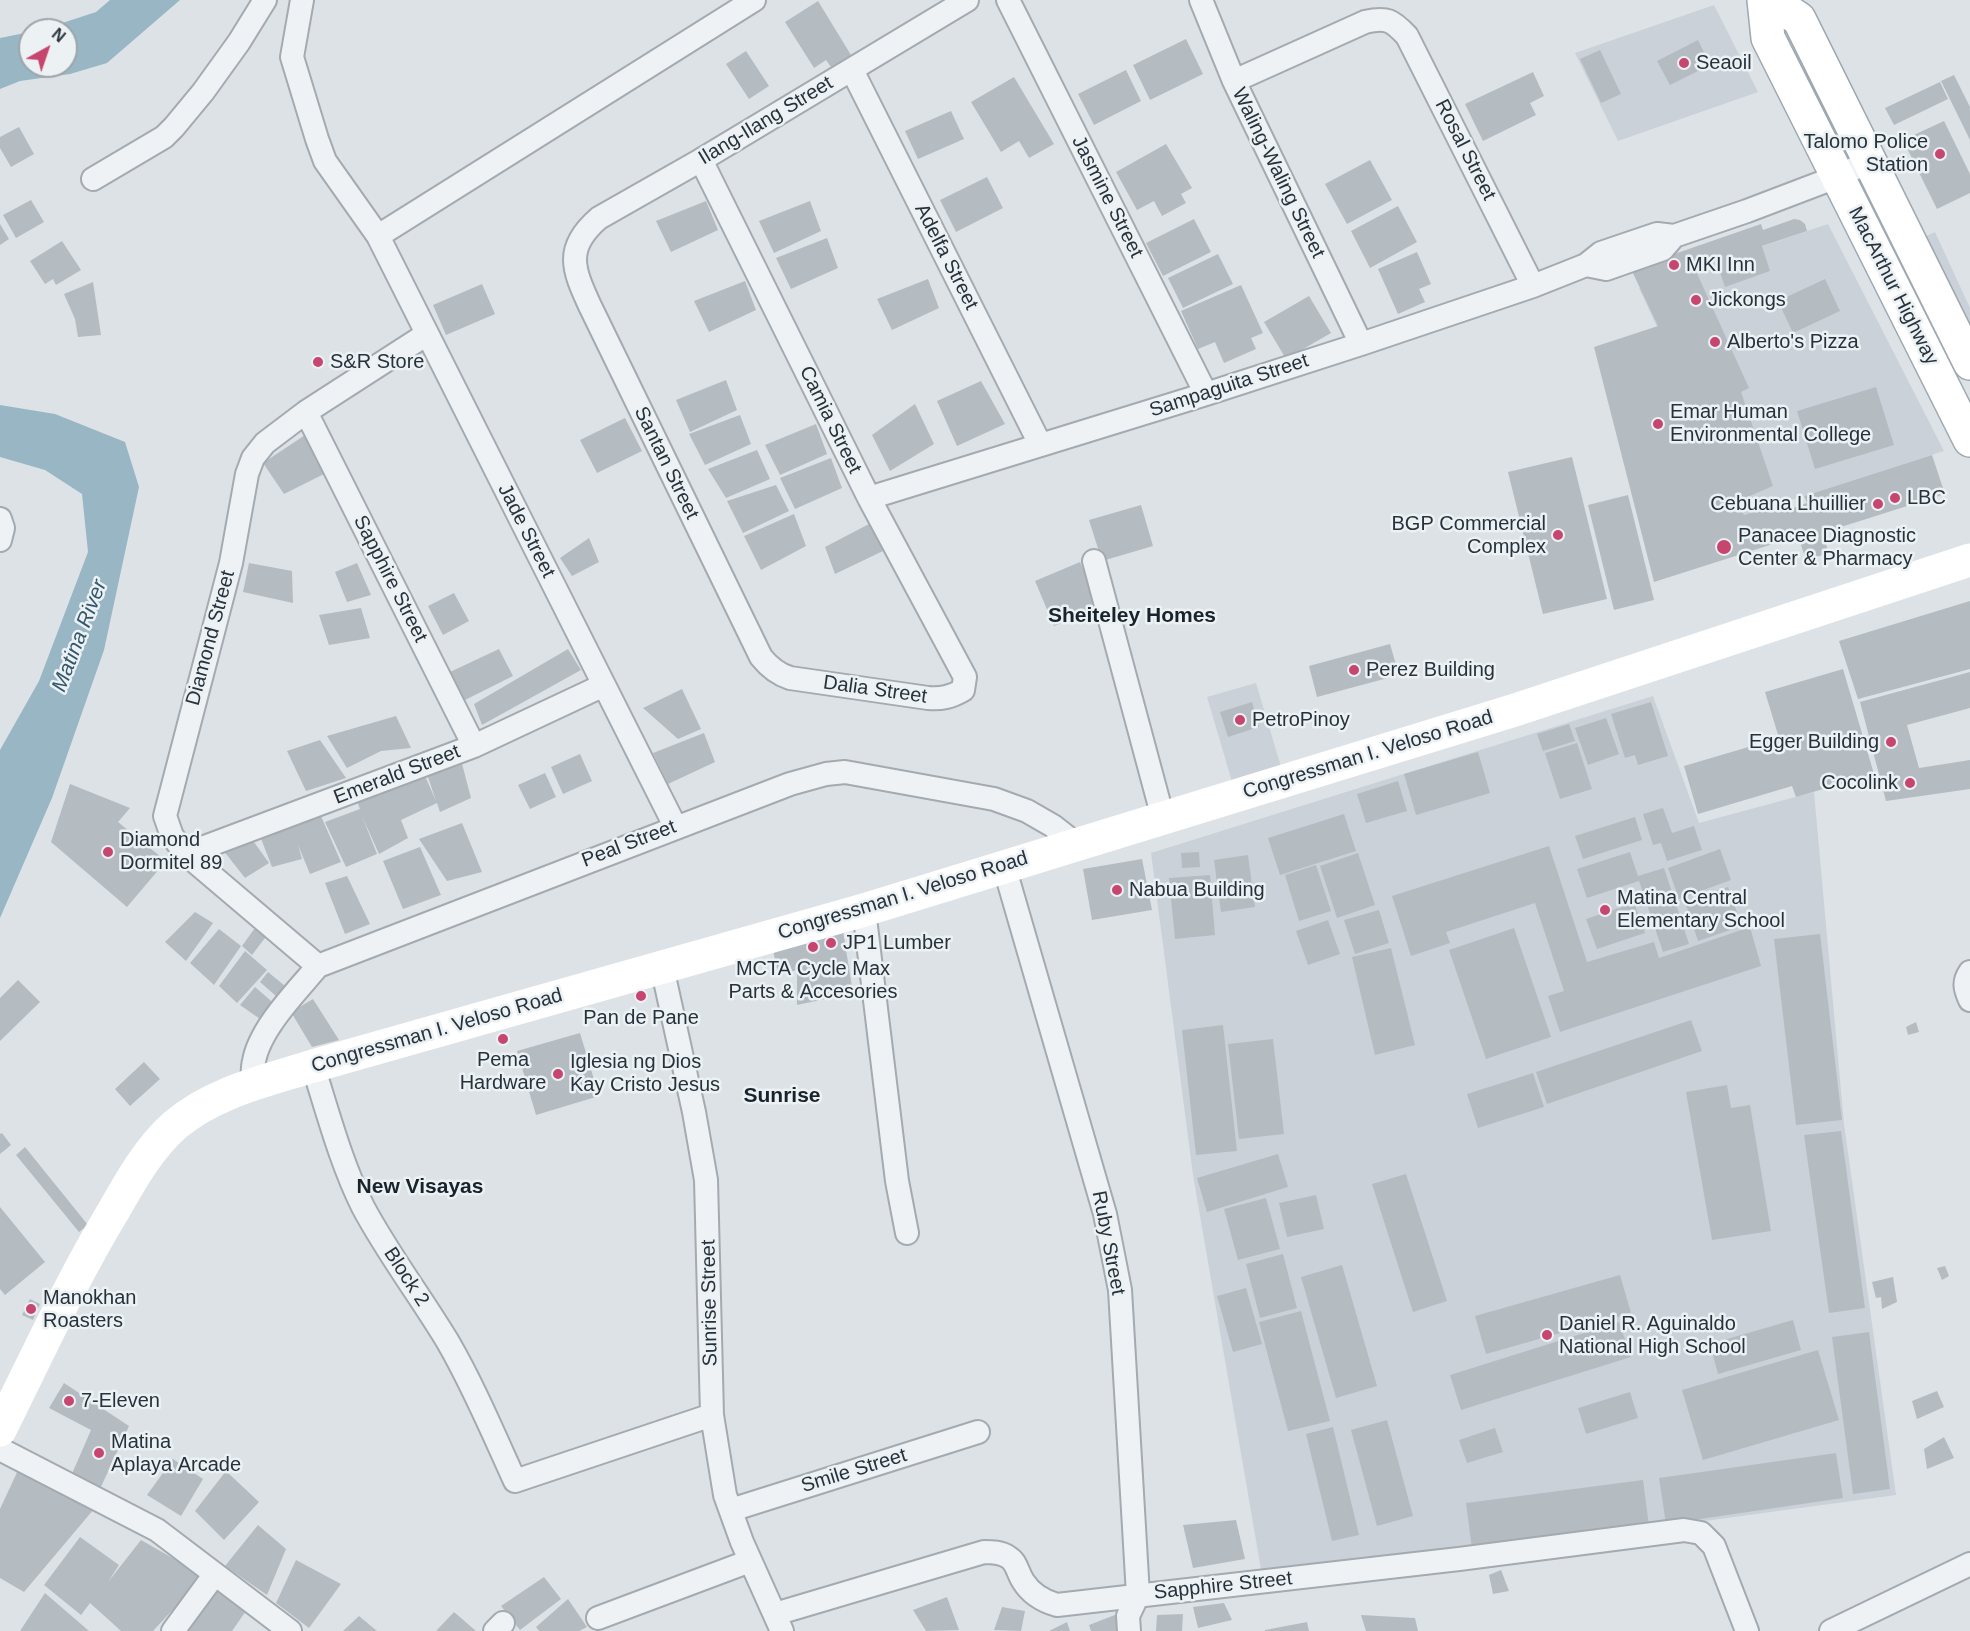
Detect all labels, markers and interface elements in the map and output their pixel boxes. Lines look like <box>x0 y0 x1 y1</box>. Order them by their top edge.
north arrow <box>18 18 78 78</box>
text: N <box>49 25 68 46</box>
place label: Seaoil <box>1696 51 1752 75</box>
marker: Seaoil <box>1677 56 1691 70</box>
street label: Ilang-Ilang Street <box>695 71 837 171</box>
street label: Waling-Waling Street <box>1226 84 1330 262</box>
street label: Rosal Street <box>1429 96 1501 204</box>
place label: Talomo Police Station <box>1803 130 1928 177</box>
street label: Jasmine Street <box>1066 132 1148 262</box>
marker: Talomo Police Station <box>1933 147 1947 161</box>
street label: Adelfa Street <box>909 200 983 314</box>
street label: MacArthur Highway <box>1843 203 1943 369</box>
place label: MKI Inn <box>1686 253 1755 277</box>
marker: MKI Inn <box>1667 258 1681 272</box>
place label: Jickongs <box>1708 288 1786 312</box>
marker: Jickongs <box>1689 293 1703 307</box>
place label: Alberto's Pizza <box>1727 330 1859 354</box>
marker: Alberto's Pizza <box>1708 335 1722 349</box>
street label: Sampaguita Street <box>1147 349 1311 423</box>
place label: S&R Store <box>330 350 424 374</box>
marker: S&R Store <box>311 355 325 369</box>
street label: Camia Street <box>794 362 866 478</box>
place label: Emar Human Environmental College <box>1670 400 1871 447</box>
street label: Santan Street <box>628 403 704 523</box>
marker: Emar Human Environmental College <box>1651 417 1665 431</box>
street label: Jade Street <box>492 480 560 582</box>
place label: LBC <box>1907 486 1946 510</box>
marker: LBC <box>1888 491 1902 505</box>
place label: Cebuana Lhuillier <box>1710 492 1866 516</box>
marker: Cebuana Lhuillier <box>1871 497 1885 511</box>
street label: Sapphire Street <box>348 512 432 646</box>
place label: BGP Commercial Complex <box>1392 512 1546 559</box>
place label: Panacee Diagnostic Center & Pharmacy <box>1738 524 1916 571</box>
marker: BGP Commercial Complex <box>1551 528 1565 542</box>
marker: Panacee Diagnostic Center & Pharmacy <box>1715 538 1733 556</box>
street label: Diamond Street <box>181 568 241 708</box>
water label: Matina River <box>47 576 113 696</box>
district label: Sheiteley Homes <box>1048 603 1216 629</box>
place label: Perez Building <box>1366 658 1495 682</box>
marker: Perez Building <box>1347 663 1361 677</box>
street label: Dalia Street <box>822 671 928 709</box>
street label: Congressman I. Veloso Road <box>1240 705 1496 805</box>
place label: PetroPinoy <box>1252 708 1350 732</box>
marker: PetroPinoy <box>1233 713 1247 727</box>
place label: Egger Building <box>1749 730 1879 754</box>
marker: Egger Building <box>1884 735 1898 749</box>
street label: Emerald Street <box>330 740 464 810</box>
place label: Cocolink <box>1821 771 1898 795</box>
marker: Cocolink <box>1903 776 1917 790</box>
street label: Peal Street <box>579 815 679 873</box>
place label: Diamond Dormitel 89 <box>120 828 222 875</box>
marker: Diamond Dormitel 89 <box>101 845 115 859</box>
street label: Congressman I. Veloso Road <box>775 846 1031 946</box>
place label: Nabua Building <box>1129 878 1265 902</box>
marker: Nabua Building <box>1110 883 1124 897</box>
place label: Matina Central Elementary School <box>1617 886 1785 933</box>
marker: Matina Central Elementary School <box>1598 903 1612 917</box>
place label: JP1 Lumber <box>843 931 951 955</box>
marker: JP1 Lumber <box>824 936 838 950</box>
marker: MCTA Cycle Max Parts & Accesories <box>806 940 820 954</box>
place label: MCTA Cycle Max Parts & Accesories <box>729 957 897 1004</box>
street label: Congressman I. Veloso Road <box>309 984 565 1078</box>
marker: Pan de Pane <box>634 989 648 1003</box>
place label: Pan de Pane <box>583 1006 699 1030</box>
marker: Pema Hardware <box>496 1032 510 1046</box>
place label: Pema Hardware <box>460 1048 546 1095</box>
place label: Iglesia ng Dios Kay Cristo Jesus <box>570 1050 720 1097</box>
marker: Iglesia ng Dios Kay Cristo Jesus <box>551 1067 565 1081</box>
district label: Sunrise <box>743 1083 821 1109</box>
district label: New Visayas <box>357 1174 483 1200</box>
street label: Ruby Street <box>1086 1189 1130 1297</box>
street label: Sunrise Street <box>697 1239 723 1367</box>
street label: Block 2 <box>378 1243 434 1311</box>
place label: Manokhan Roasters <box>43 1286 136 1333</box>
marker: Manokhan Roasters <box>24 1302 38 1316</box>
place label: Daniel R. Aguinaldo National High School <box>1559 1312 1746 1359</box>
marker: Daniel R. Aguinaldo National High School <box>1540 1328 1554 1342</box>
place label: 7-Eleven <box>81 1389 160 1413</box>
marker: 7-Eleven <box>62 1394 76 1408</box>
place label: Matina Aplaya Arcade <box>111 1430 241 1477</box>
street label: Smile Street <box>798 1444 910 1498</box>
marker: Matina Aplaya Arcade <box>92 1446 106 1460</box>
street label: Sapphire Street <box>1153 1567 1293 1605</box>

